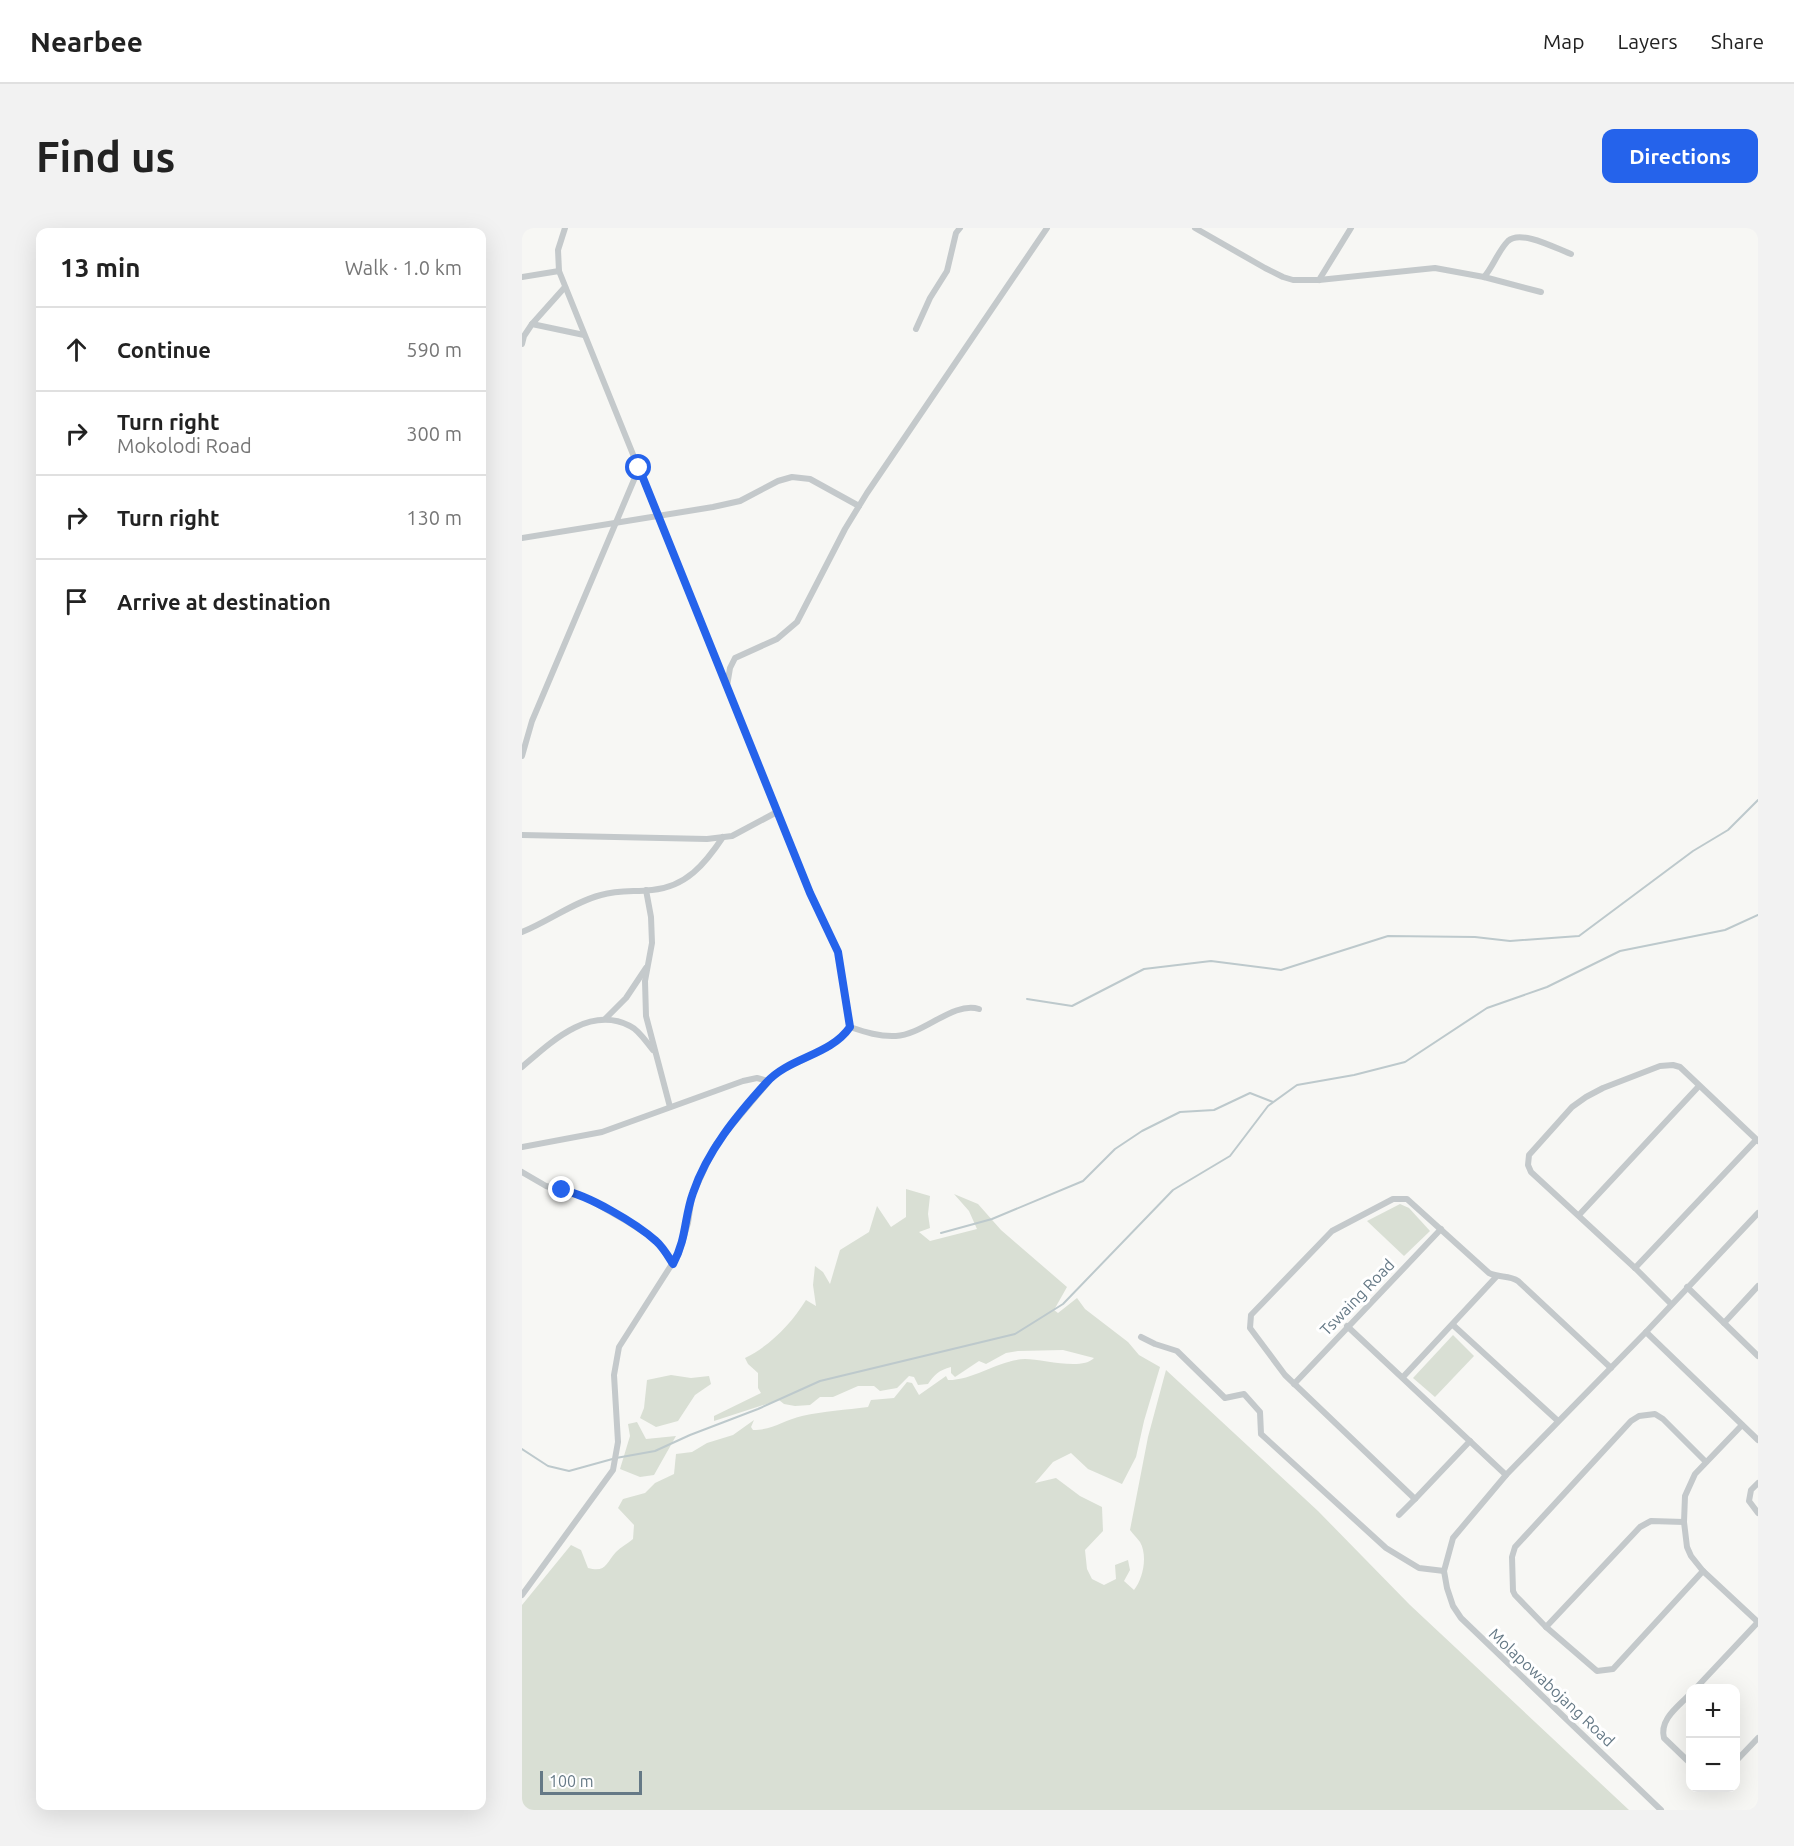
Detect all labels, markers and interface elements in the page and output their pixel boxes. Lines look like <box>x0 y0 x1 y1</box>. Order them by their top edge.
text: Nearbee <box>30 26 143 57</box>
text: Map <box>1543 29 1584 53</box>
text: Layers <box>1617 29 1678 53</box>
text: Share <box>1711 29 1764 53</box>
button: Directions <box>1602 129 1758 183</box>
text: Find us <box>36 133 175 180</box>
text: 13 min <box>60 253 140 282</box>
text: Walk · 1.0 km <box>345 256 462 279</box>
icon: ahead <box>60 333 93 366</box>
text: Continue <box>117 337 211 362</box>
text: 590 m <box>406 338 462 361</box>
text: Turn right <box>117 409 219 434</box>
icon: right <box>60 417 93 450</box>
text: 300 m <box>406 422 462 445</box>
text: Mokolodi Road <box>117 434 252 457</box>
route start <box>625 454 651 480</box>
icon: right <box>60 501 93 534</box>
text: Turn right <box>117 505 219 530</box>
text: 130 m <box>406 506 462 529</box>
icon: arrive <box>60 585 93 618</box>
text: Arrive at destination <box>117 589 331 614</box>
route end <box>548 1176 574 1202</box>
street label: Tswaing Road <box>1316 1255 1398 1339</box>
street label: Molapowabojang Road <box>1486 1624 1618 1750</box>
map controls <box>1686 1684 1740 1792</box>
button: + <box>1686 1684 1740 1738</box>
button: − <box>1686 1738 1740 1792</box>
scale bar <box>540 1768 642 1796</box>
text: 100 m <box>549 1772 594 1790</box>

